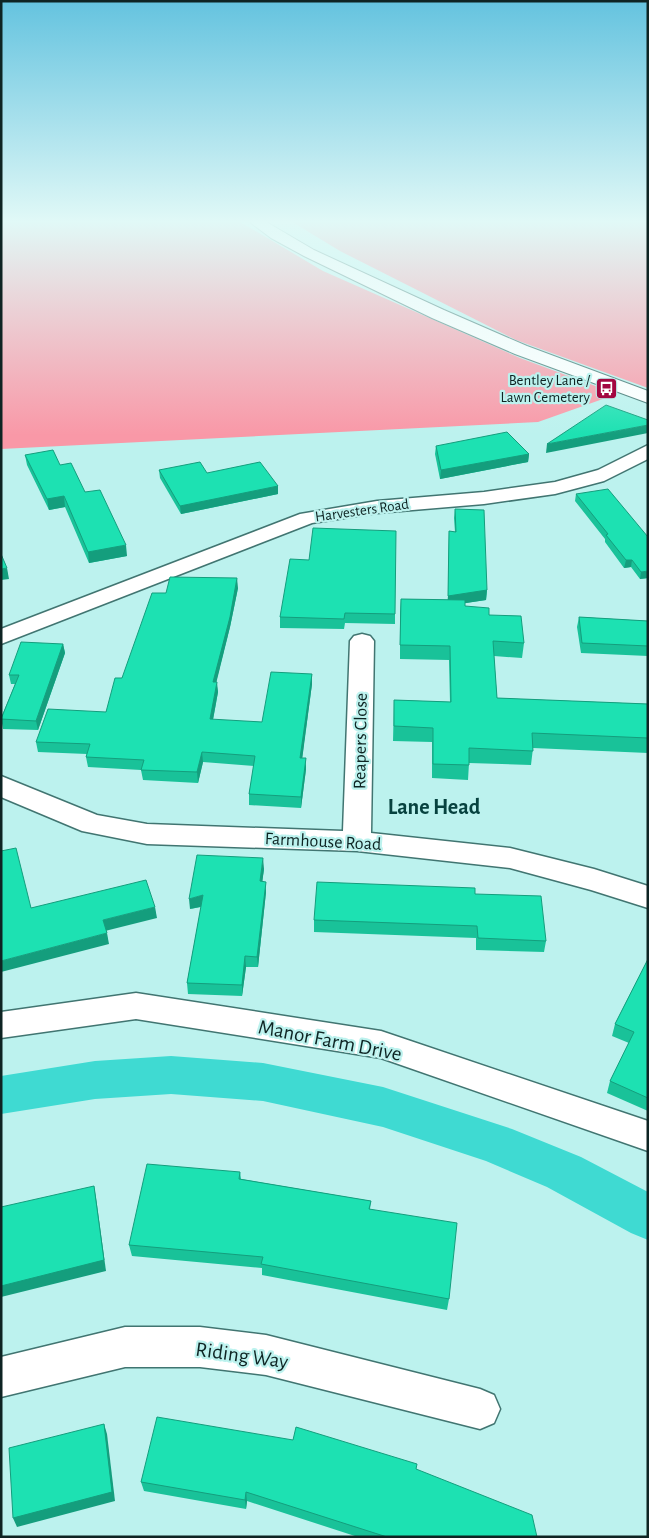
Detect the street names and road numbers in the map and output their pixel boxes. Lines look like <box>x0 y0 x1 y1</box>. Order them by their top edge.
street label: Harvesters Road <box>314 496 410 525</box>
street label: Reapers Close <box>351 693 371 789</box>
street label: Farmhouse Road <box>264 830 382 854</box>
street label: Manor Farm Drive <box>256 1016 403 1065</box>
street label: Riding Way <box>194 1339 290 1372</box>

